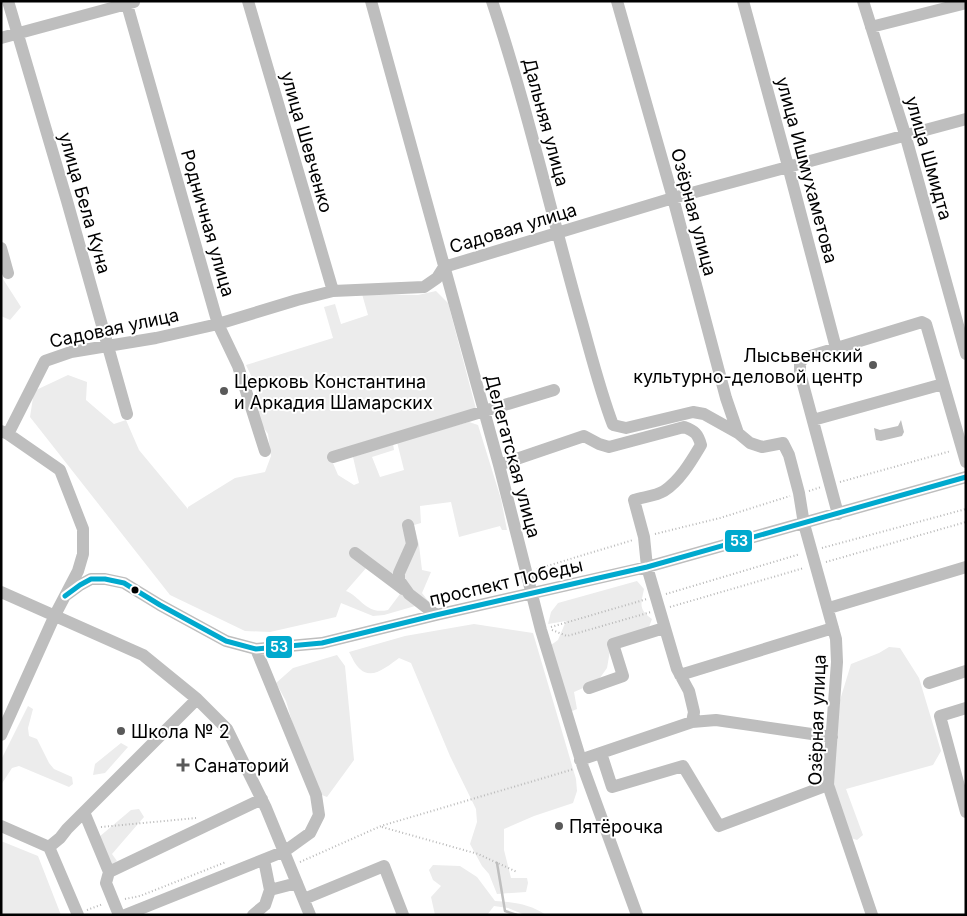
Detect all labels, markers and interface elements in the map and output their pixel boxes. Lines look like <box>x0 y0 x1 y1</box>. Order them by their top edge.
street label: Дальняя улица <box>519 55 573 189</box>
street label: улица Шевченко <box>277 69 337 215</box>
street label: улица Ишмухаметова <box>772 75 842 265</box>
street label: улица Шмидта <box>901 94 957 222</box>
street label: улица Бела Куна <box>55 130 115 276</box>
street label: Озёрная улица <box>667 146 721 278</box>
street label: Родничная улица <box>177 147 239 299</box>
street label: Садовая улица <box>447 199 579 257</box>
street label: Садовая улица <box>47 304 181 352</box>
place label: Лысьвенский культурно-деловой центр <box>633 345 863 387</box>
marker: Лысьвенский культурно-деловой центр <box>867 359 879 371</box>
place label: Церковь Константина и Аркадия Шамарских <box>234 371 433 413</box>
street label: Делегатская улица <box>481 372 545 540</box>
marker: Церковь Константина и Аркадия Шамарских <box>218 385 230 397</box>
line badge: 53 <box>724 529 753 553</box>
text: 53 <box>730 532 748 549</box>
street label: проспект Победы <box>427 554 585 610</box>
unlabelled marker <box>130 585 140 595</box>
line badge: 53 <box>265 635 293 659</box>
text: 53 <box>270 638 288 655</box>
street label: Озёрная улица <box>804 654 830 786</box>
place label: Школа № 2 <box>131 721 230 742</box>
marker: Школа № 2 <box>115 725 127 737</box>
place label: Санаторий <box>194 755 289 776</box>
marker: Санаторий <box>176 758 190 772</box>
place label: Пятёрочка <box>569 816 663 837</box>
marker: Пятёрочка <box>553 820 565 832</box>

